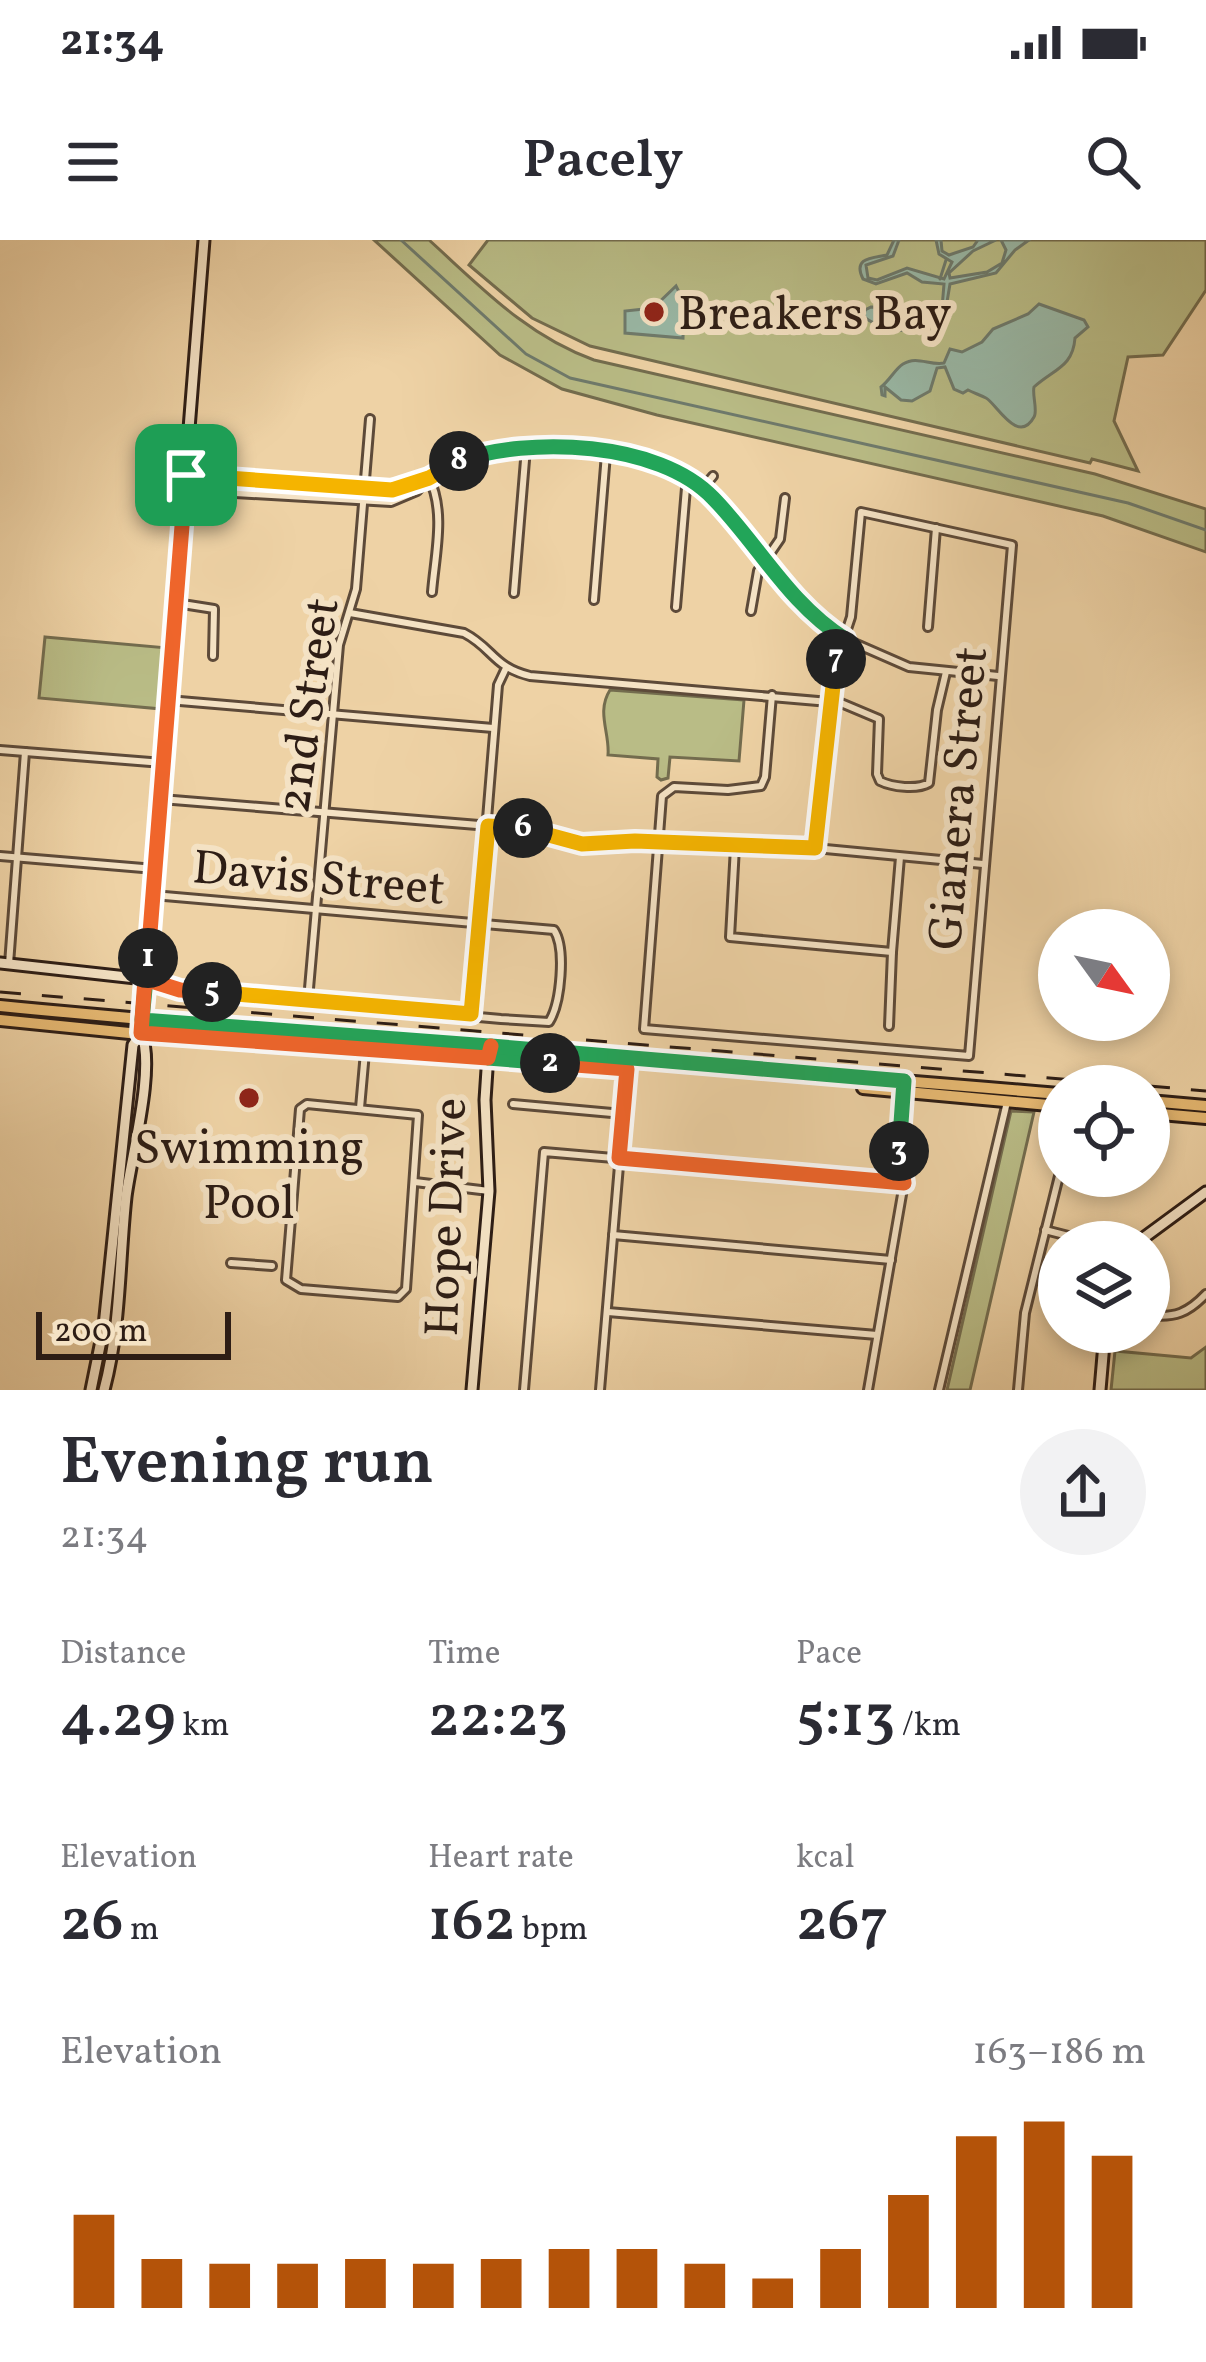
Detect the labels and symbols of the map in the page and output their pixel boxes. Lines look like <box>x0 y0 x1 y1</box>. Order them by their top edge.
place label: Breakers Bay <box>678 283 951 350</box>
marker: Breakers Bay <box>641 299 667 325</box>
pin <box>135 424 237 526</box>
pin: 8 <box>429 431 489 491</box>
street label: 2nd Street <box>262 594 359 818</box>
pin: 7 <box>806 629 866 689</box>
street label: Gianera Street <box>914 644 1007 953</box>
pin: 6 <box>493 798 553 858</box>
street label: Davis Street <box>190 836 448 925</box>
north arrow <box>1038 909 1170 1041</box>
pin: 1 <box>118 928 178 988</box>
pin: 5 <box>182 962 242 1022</box>
pin: 2 <box>520 1033 580 1093</box>
marker: Swimming Pool <box>236 1085 262 1111</box>
street label: Hope Drive <box>411 1097 486 1338</box>
place label: Swimming Pool <box>134 1117 364 1239</box>
pin: 3 <box>869 1121 929 1181</box>
scale bar <box>36 1306 231 1359</box>

